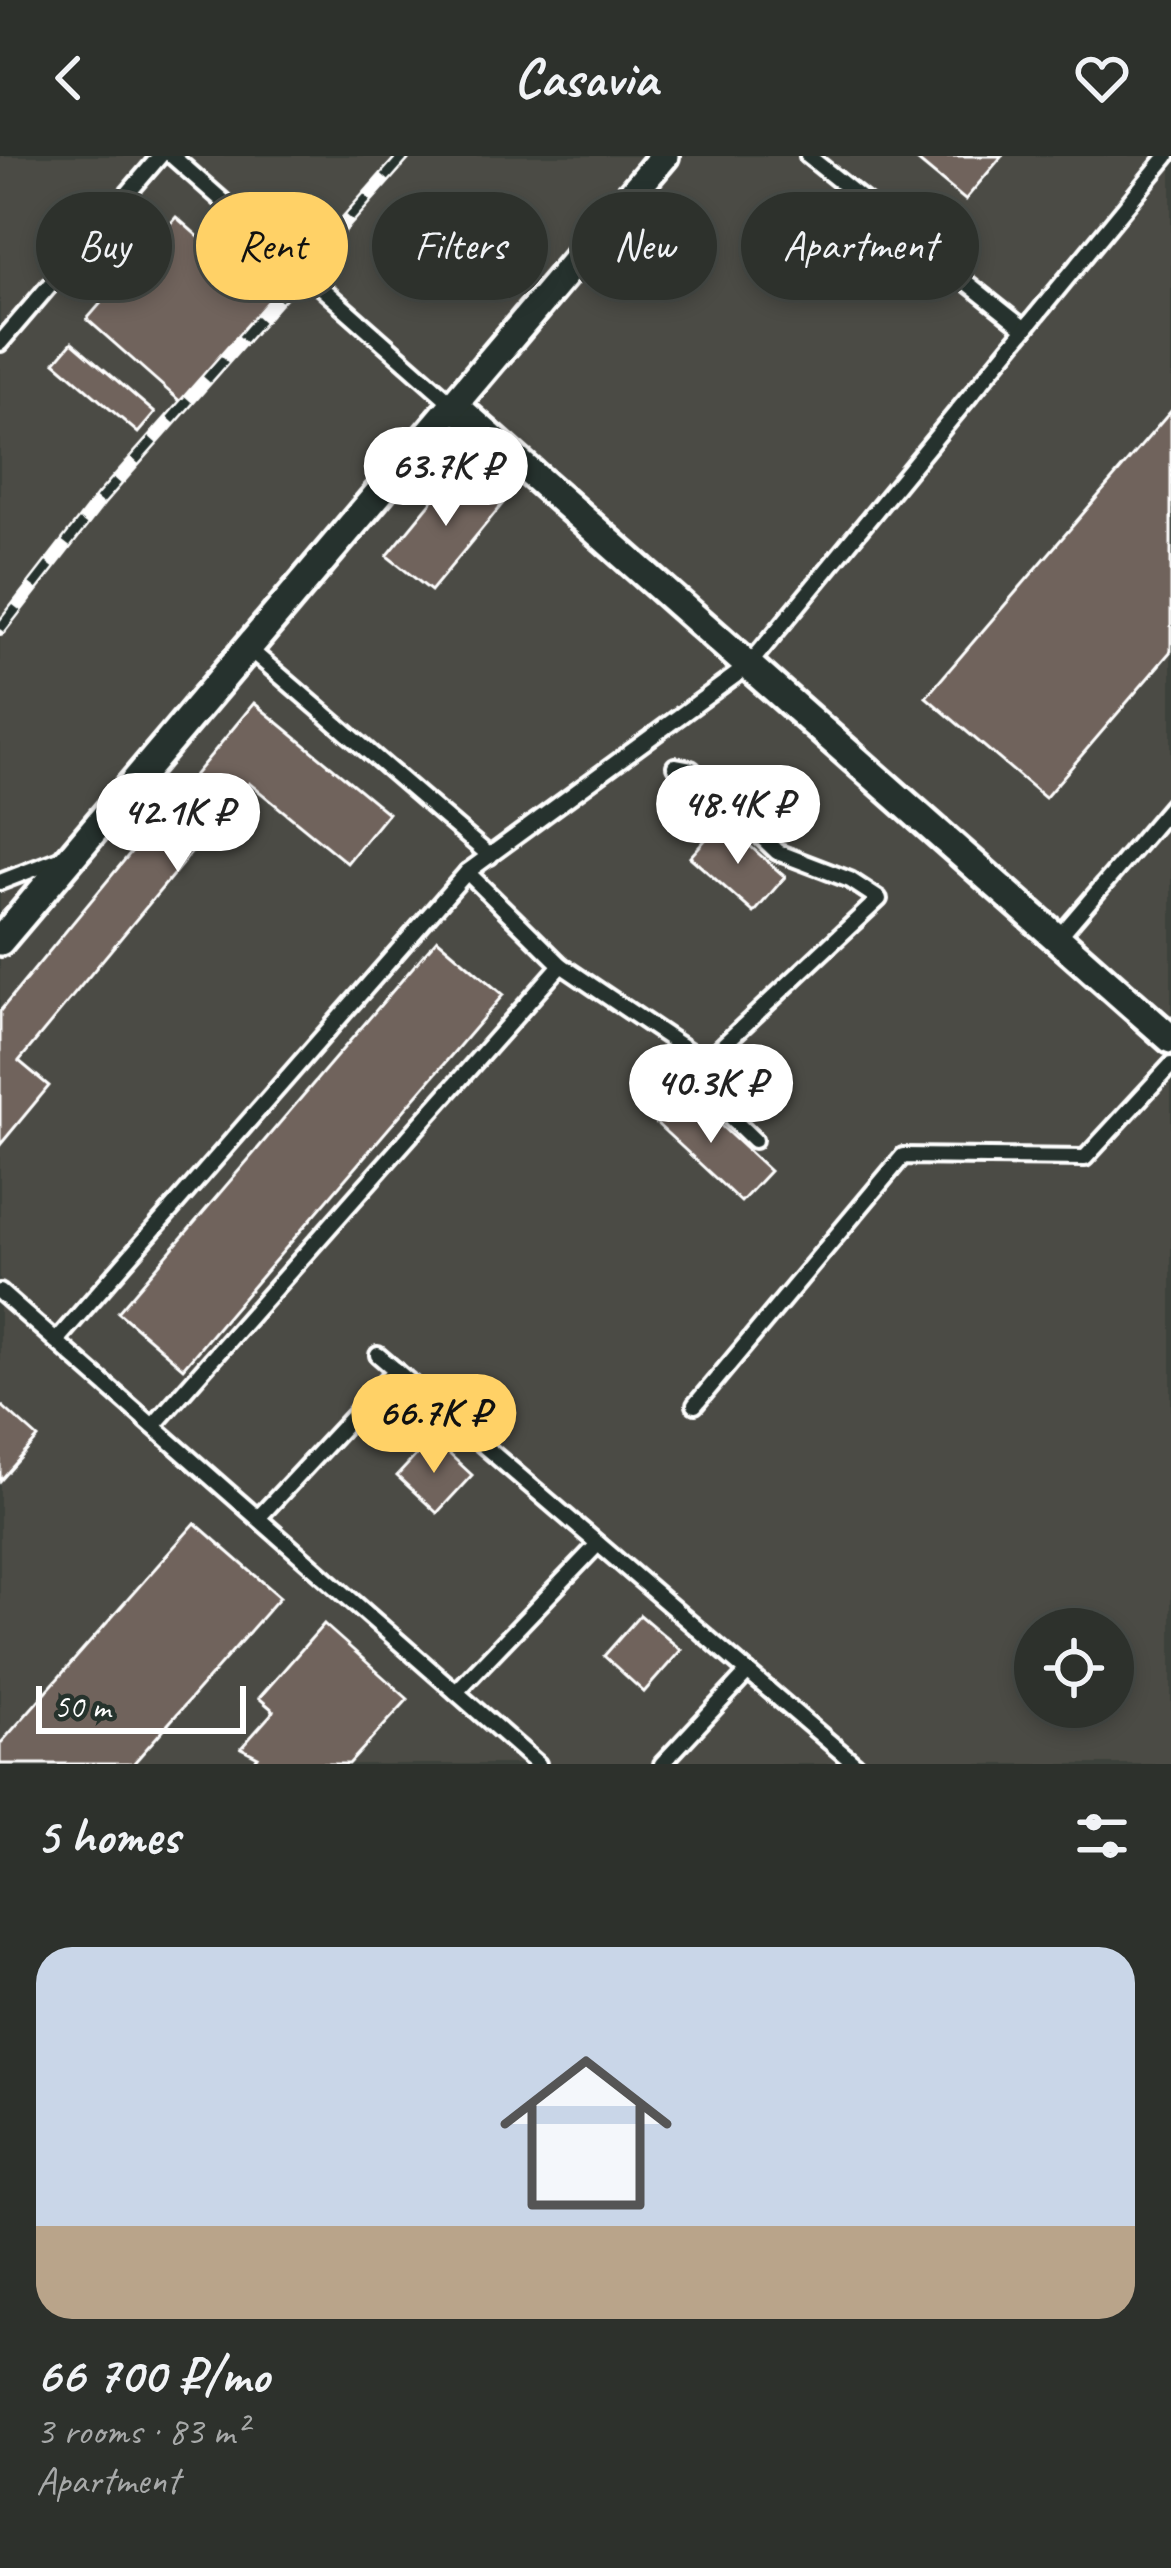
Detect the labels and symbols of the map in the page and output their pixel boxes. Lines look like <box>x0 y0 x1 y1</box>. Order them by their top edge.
pin: 63.7K ₽ <box>335 427 557 529</box>
pin: 48.4K ₽ <box>627 765 849 867</box>
pin: 42.1K ₽ <box>67 773 289 875</box>
pin: 40.3K ₽ <box>600 1044 822 1146</box>
pin: 66.7K ₽ <box>323 1374 545 1476</box>
scale bar <box>36 1680 246 1733</box>

